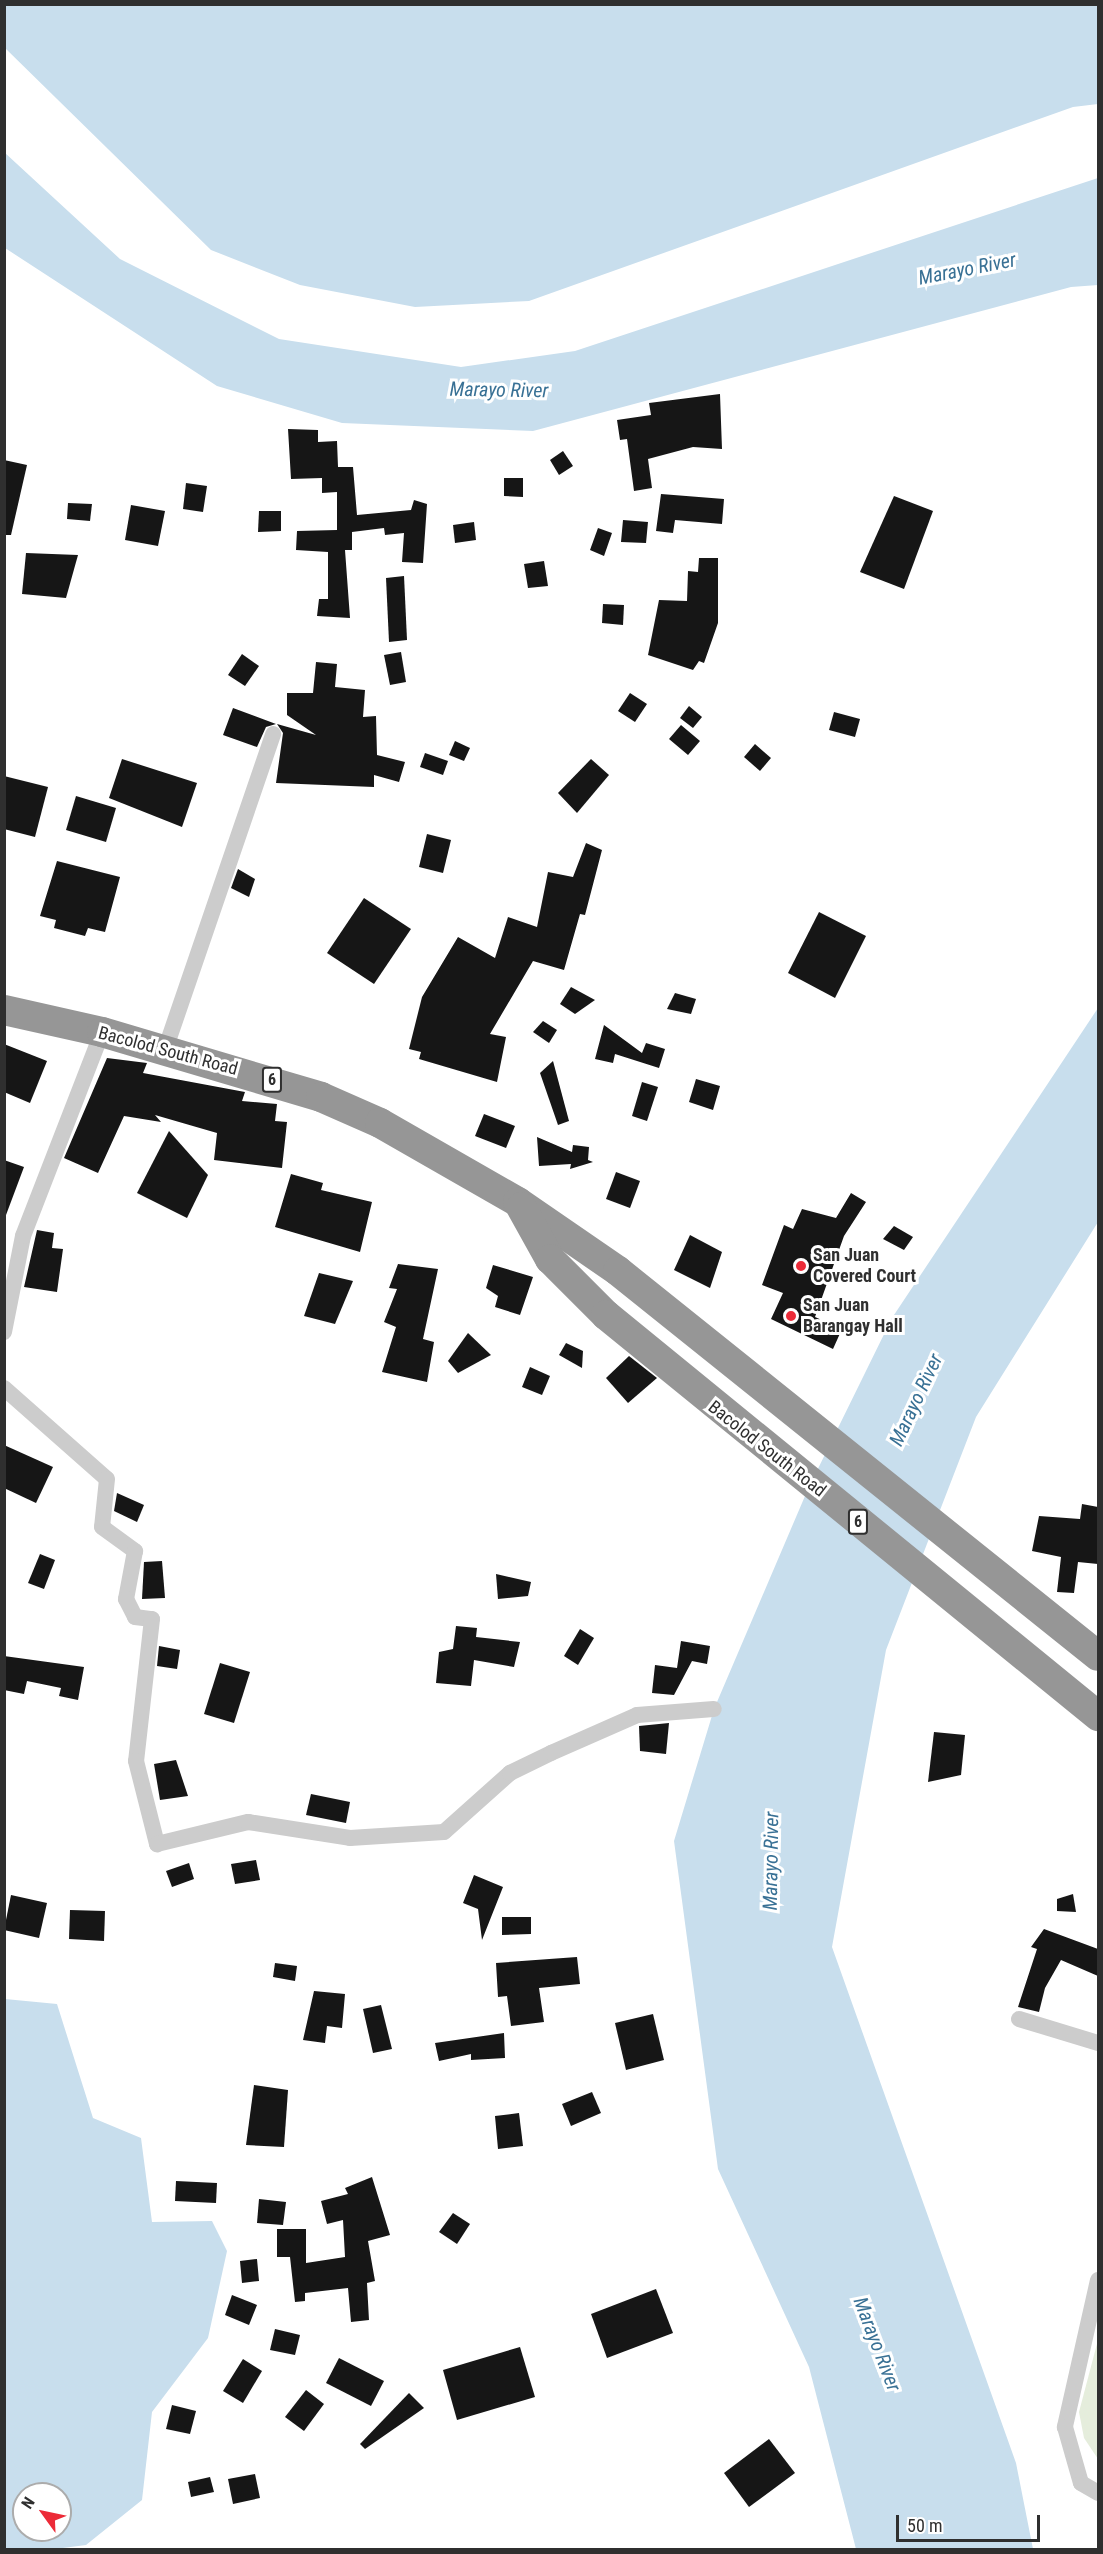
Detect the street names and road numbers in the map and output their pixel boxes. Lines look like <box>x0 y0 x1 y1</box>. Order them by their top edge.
street label: Bacolod South Road <box>96 1022 240 1080</box>
road number: 6 <box>262 1067 282 1093</box>
street label: Bacolod South Road <box>704 1396 830 1502</box>
road number: 6 <box>848 1509 868 1535</box>

